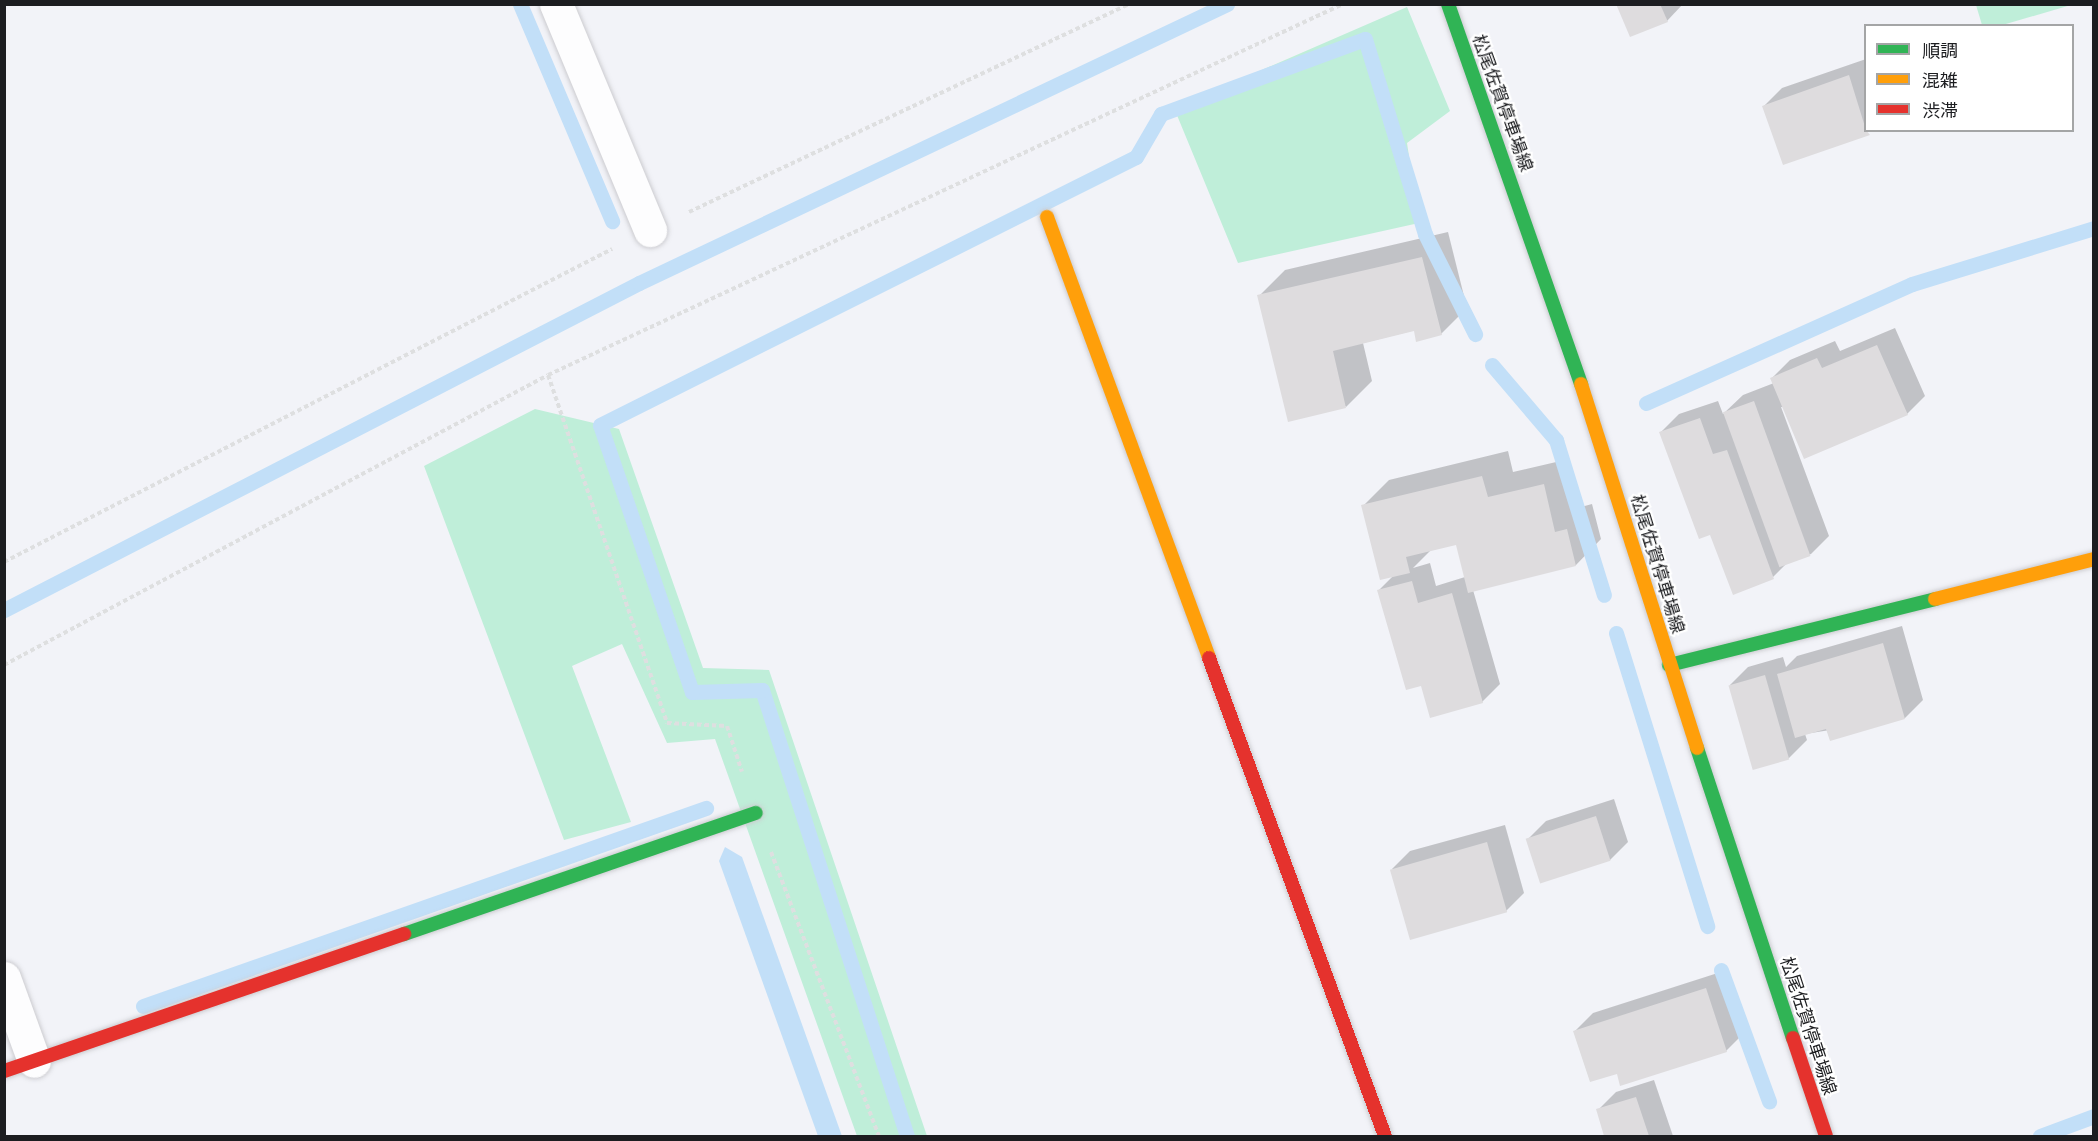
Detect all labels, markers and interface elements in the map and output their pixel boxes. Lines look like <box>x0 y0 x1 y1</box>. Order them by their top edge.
legend <box>1864 24 2074 132</box>
street label: 松尾佐賀停車場線 <box>1467 32 1537 174</box>
text: 順調 <box>1922 39 1958 62</box>
text: 混雑 <box>1922 69 1958 92</box>
text: 渋滞 <box>1922 99 1958 122</box>
street label: 松尾佐賀停車場線 <box>1626 492 1688 636</box>
street label: 松尾佐賀停車場線 <box>1775 954 1841 1098</box>

